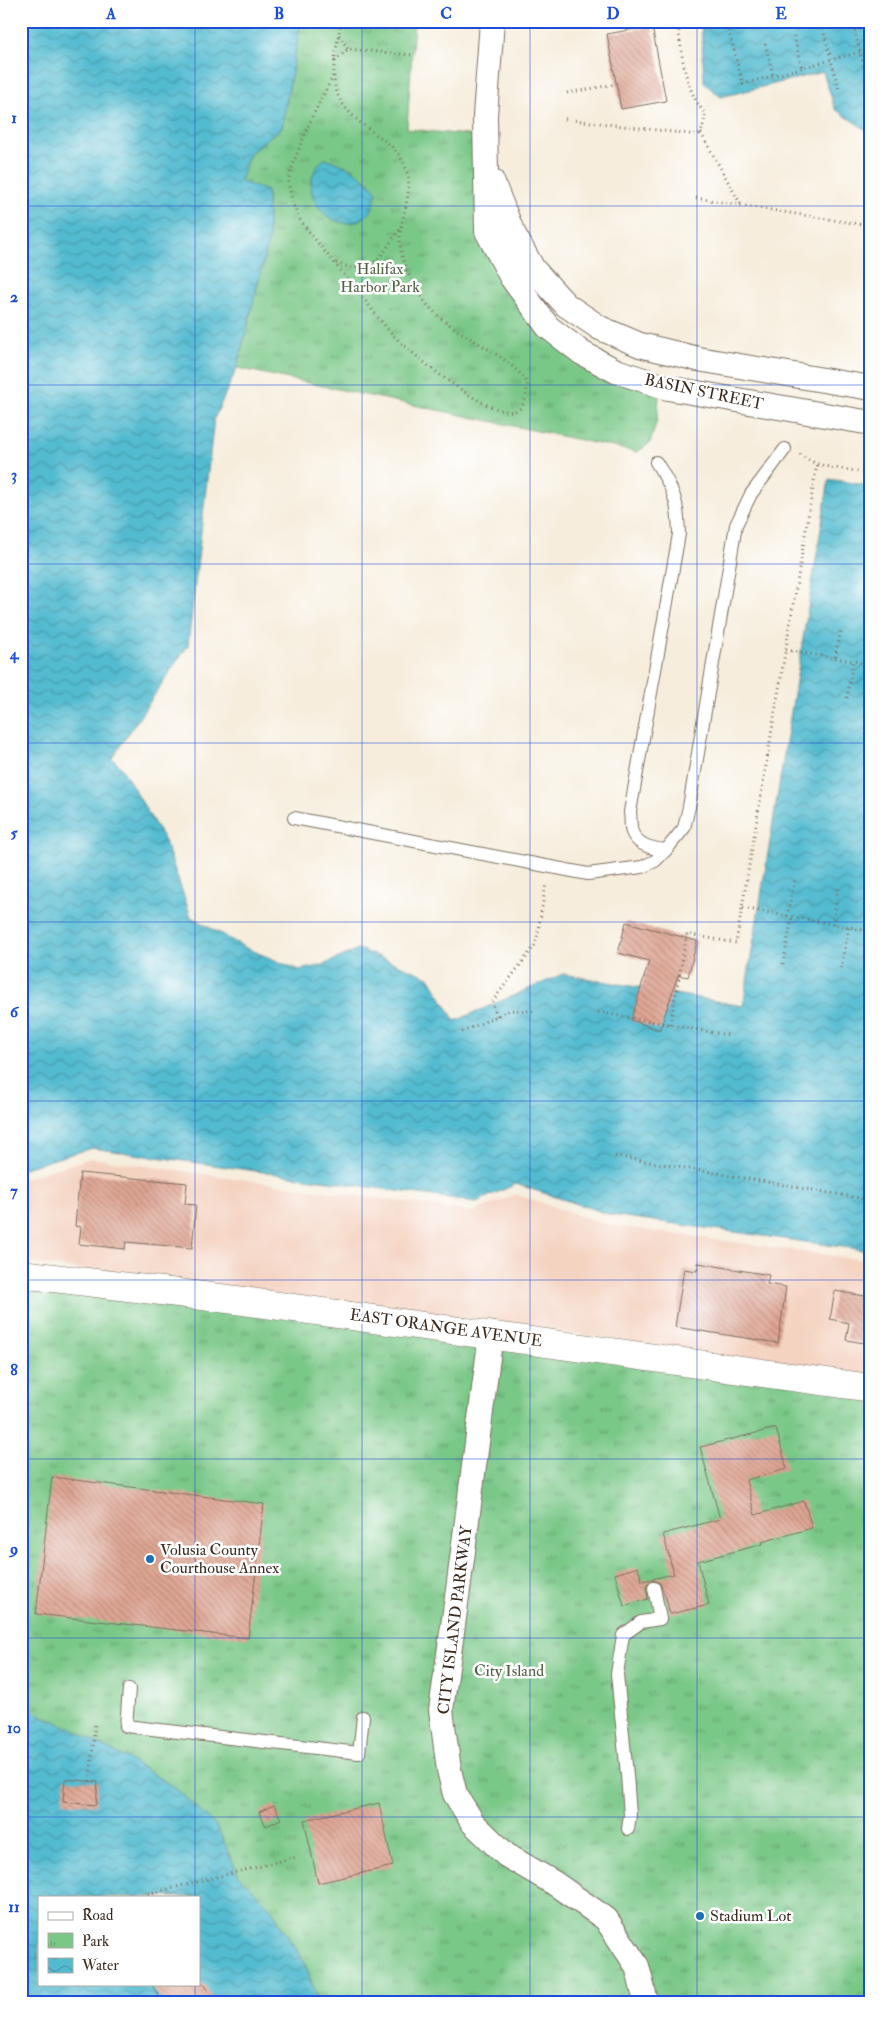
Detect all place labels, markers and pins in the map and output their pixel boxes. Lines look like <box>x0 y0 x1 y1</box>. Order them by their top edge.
place label: Volusia County Courthouse Annex <box>160 1540 279 1578</box>
marker: Volusia County Courthouse Annex <box>144 1553 156 1565</box>
place label: Stadium Lot <box>710 1906 791 1926</box>
marker: Stadium Lot <box>694 1910 706 1922</box>

